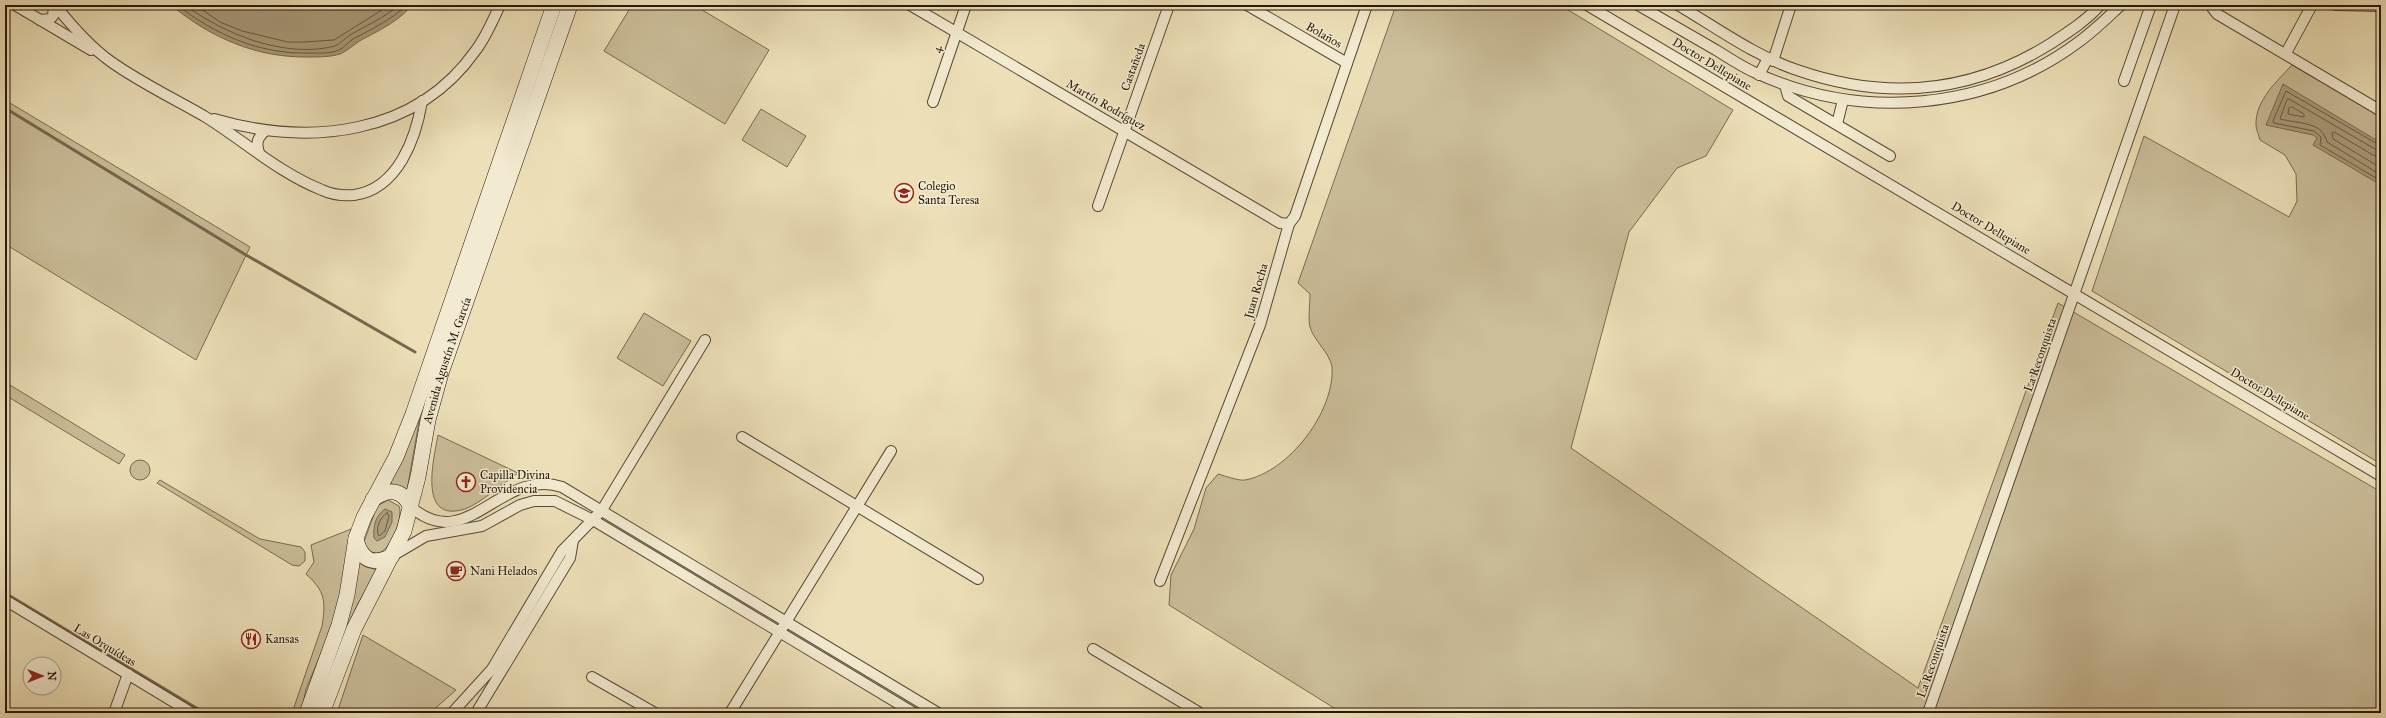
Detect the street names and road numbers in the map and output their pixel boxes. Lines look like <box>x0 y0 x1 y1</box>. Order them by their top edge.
street label: Bolaños <box>1303 19 1345 51</box>
street label: Doctor Dellepiane <box>1670 35 1754 93</box>
street label: Castañeda <box>1118 40 1148 93</box>
street label: 4 <box>929 43 945 54</box>
street label: Martín Rodríguez <box>1063 77 1149 135</box>
street label: Doctor Dellepiane <box>1949 199 2033 257</box>
street label: Juan Rocha <box>1241 261 1272 322</box>
street label: Avenida Agustín M. García <box>420 295 474 426</box>
street label: La Reconquista <box>2021 316 2060 394</box>
street label: Doctor Dellepiane <box>2228 365 2312 423</box>
street label: Las Orquídeas <box>71 621 139 670</box>
street label: La Reconquista <box>1914 622 1953 700</box>

